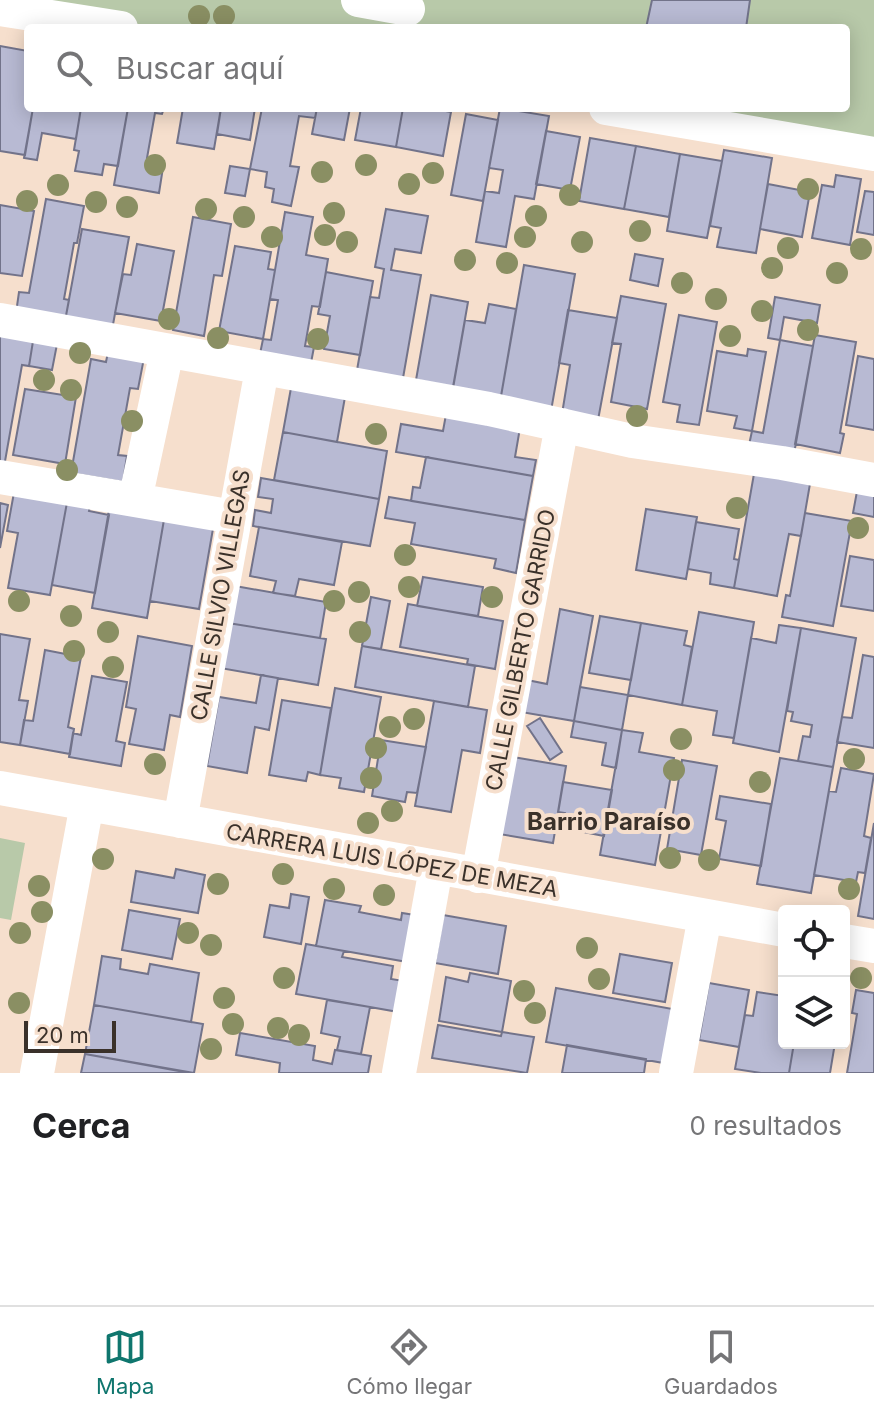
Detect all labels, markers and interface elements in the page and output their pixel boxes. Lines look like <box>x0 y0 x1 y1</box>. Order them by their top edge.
search box <box>24 24 850 112</box>
icon: search <box>52 46 96 90</box>
text: Buscar aquí <box>116 50 283 86</box>
street label: CALLE SILVIO VILLEGAS <box>185 467 255 723</box>
street label: CALLE GILBERTO GARRIDO <box>480 507 560 793</box>
district label: Barrio Paraíso <box>527 807 691 836</box>
street label: CARRERA LUIS LÓPEZ DE MEZA <box>224 818 560 902</box>
map controls <box>778 905 850 1049</box>
button: locate <box>778 905 850 977</box>
button: layers <box>778 977 850 1049</box>
scale bar <box>24 1017 116 1053</box>
text: 20 m <box>36 1022 89 1048</box>
text: Cerca <box>32 1105 131 1146</box>
text: 0 resultados <box>690 1110 842 1141</box>
tab: Mapa <box>96 1325 154 1399</box>
tab: Cómo llegar <box>346 1325 472 1399</box>
tab: Guardados <box>664 1325 778 1399</box>

